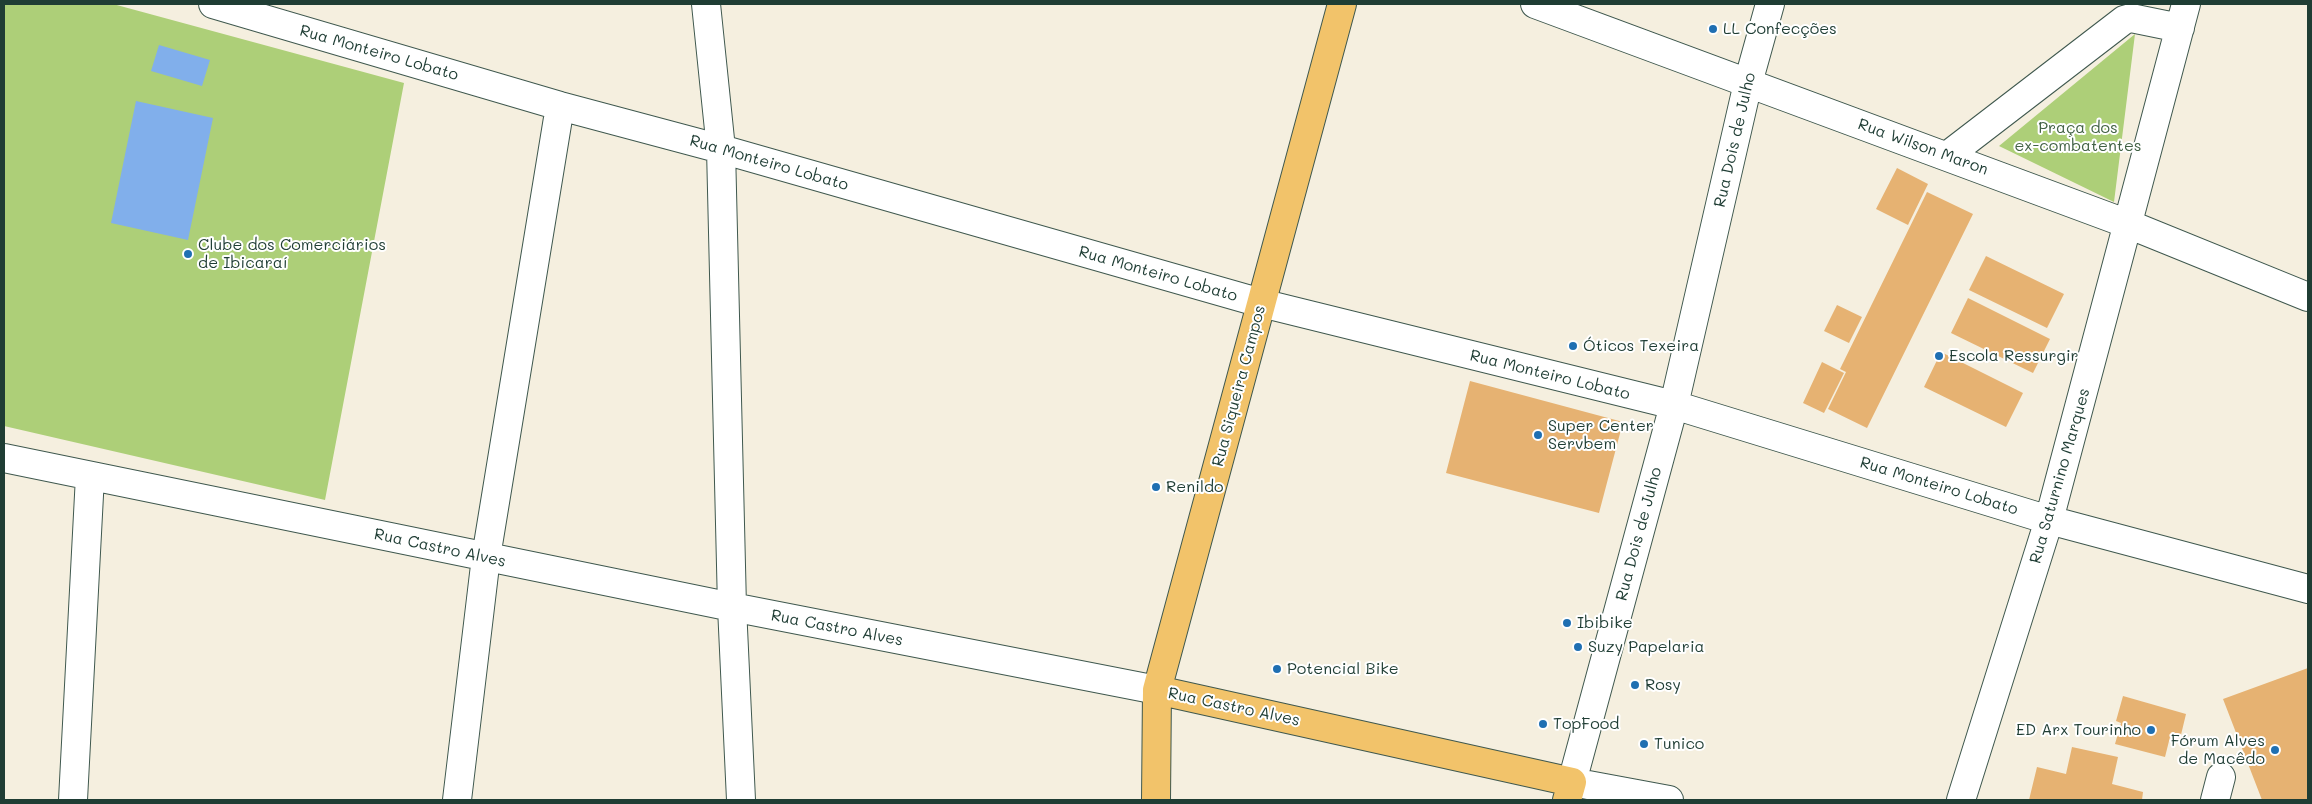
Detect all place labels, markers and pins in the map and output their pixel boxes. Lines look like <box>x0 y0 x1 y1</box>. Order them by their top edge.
place label: LL Confecções <box>1723 19 1837 39</box>
marker: LL Confecções <box>1707 23 1719 35</box>
place label: Clube dos Comerciários de Ibicaraí <box>198 235 386 273</box>
marker: Clube dos Comerciários de Ibicaraí <box>182 248 194 260</box>
place label: Óticos Texeira <box>1583 336 1699 356</box>
marker: Óticos Texeira <box>1567 340 1579 352</box>
place label: Escola Ressurgir <box>1949 346 2079 366</box>
marker: Escola Ressurgir <box>1933 350 1945 362</box>
place label: Super Center Servbem <box>1548 416 1654 454</box>
marker: Super Center Servbem <box>1532 429 1544 441</box>
place label: Renildo <box>1166 477 1224 497</box>
marker: Renildo <box>1150 481 1162 493</box>
place label: Ibibike <box>1577 613 1633 633</box>
marker: Ibibike <box>1561 617 1573 629</box>
place label: Suzy Papelaria <box>1588 637 1705 657</box>
marker: Suzy Papelaria <box>1572 641 1584 653</box>
place label: Potencial Bike <box>1287 659 1399 679</box>
marker: Potencial Bike <box>1271 663 1283 675</box>
place label: Rosy <box>1645 675 1681 695</box>
marker: Rosy <box>1629 679 1641 691</box>
place label: TopFood <box>1553 714 1619 734</box>
marker: TopFood <box>1537 718 1549 730</box>
place label: ED Arx Tourinho <box>2016 720 2141 740</box>
marker: ED Arx Tourinho <box>2145 724 2157 736</box>
place label: Fórum Alves de Macêdo <box>2171 731 2265 769</box>
place label: Tunico <box>1654 734 1704 754</box>
marker: Tunico <box>1638 738 1650 750</box>
marker: Fórum Alves de Macêdo <box>2269 744 2281 756</box>

